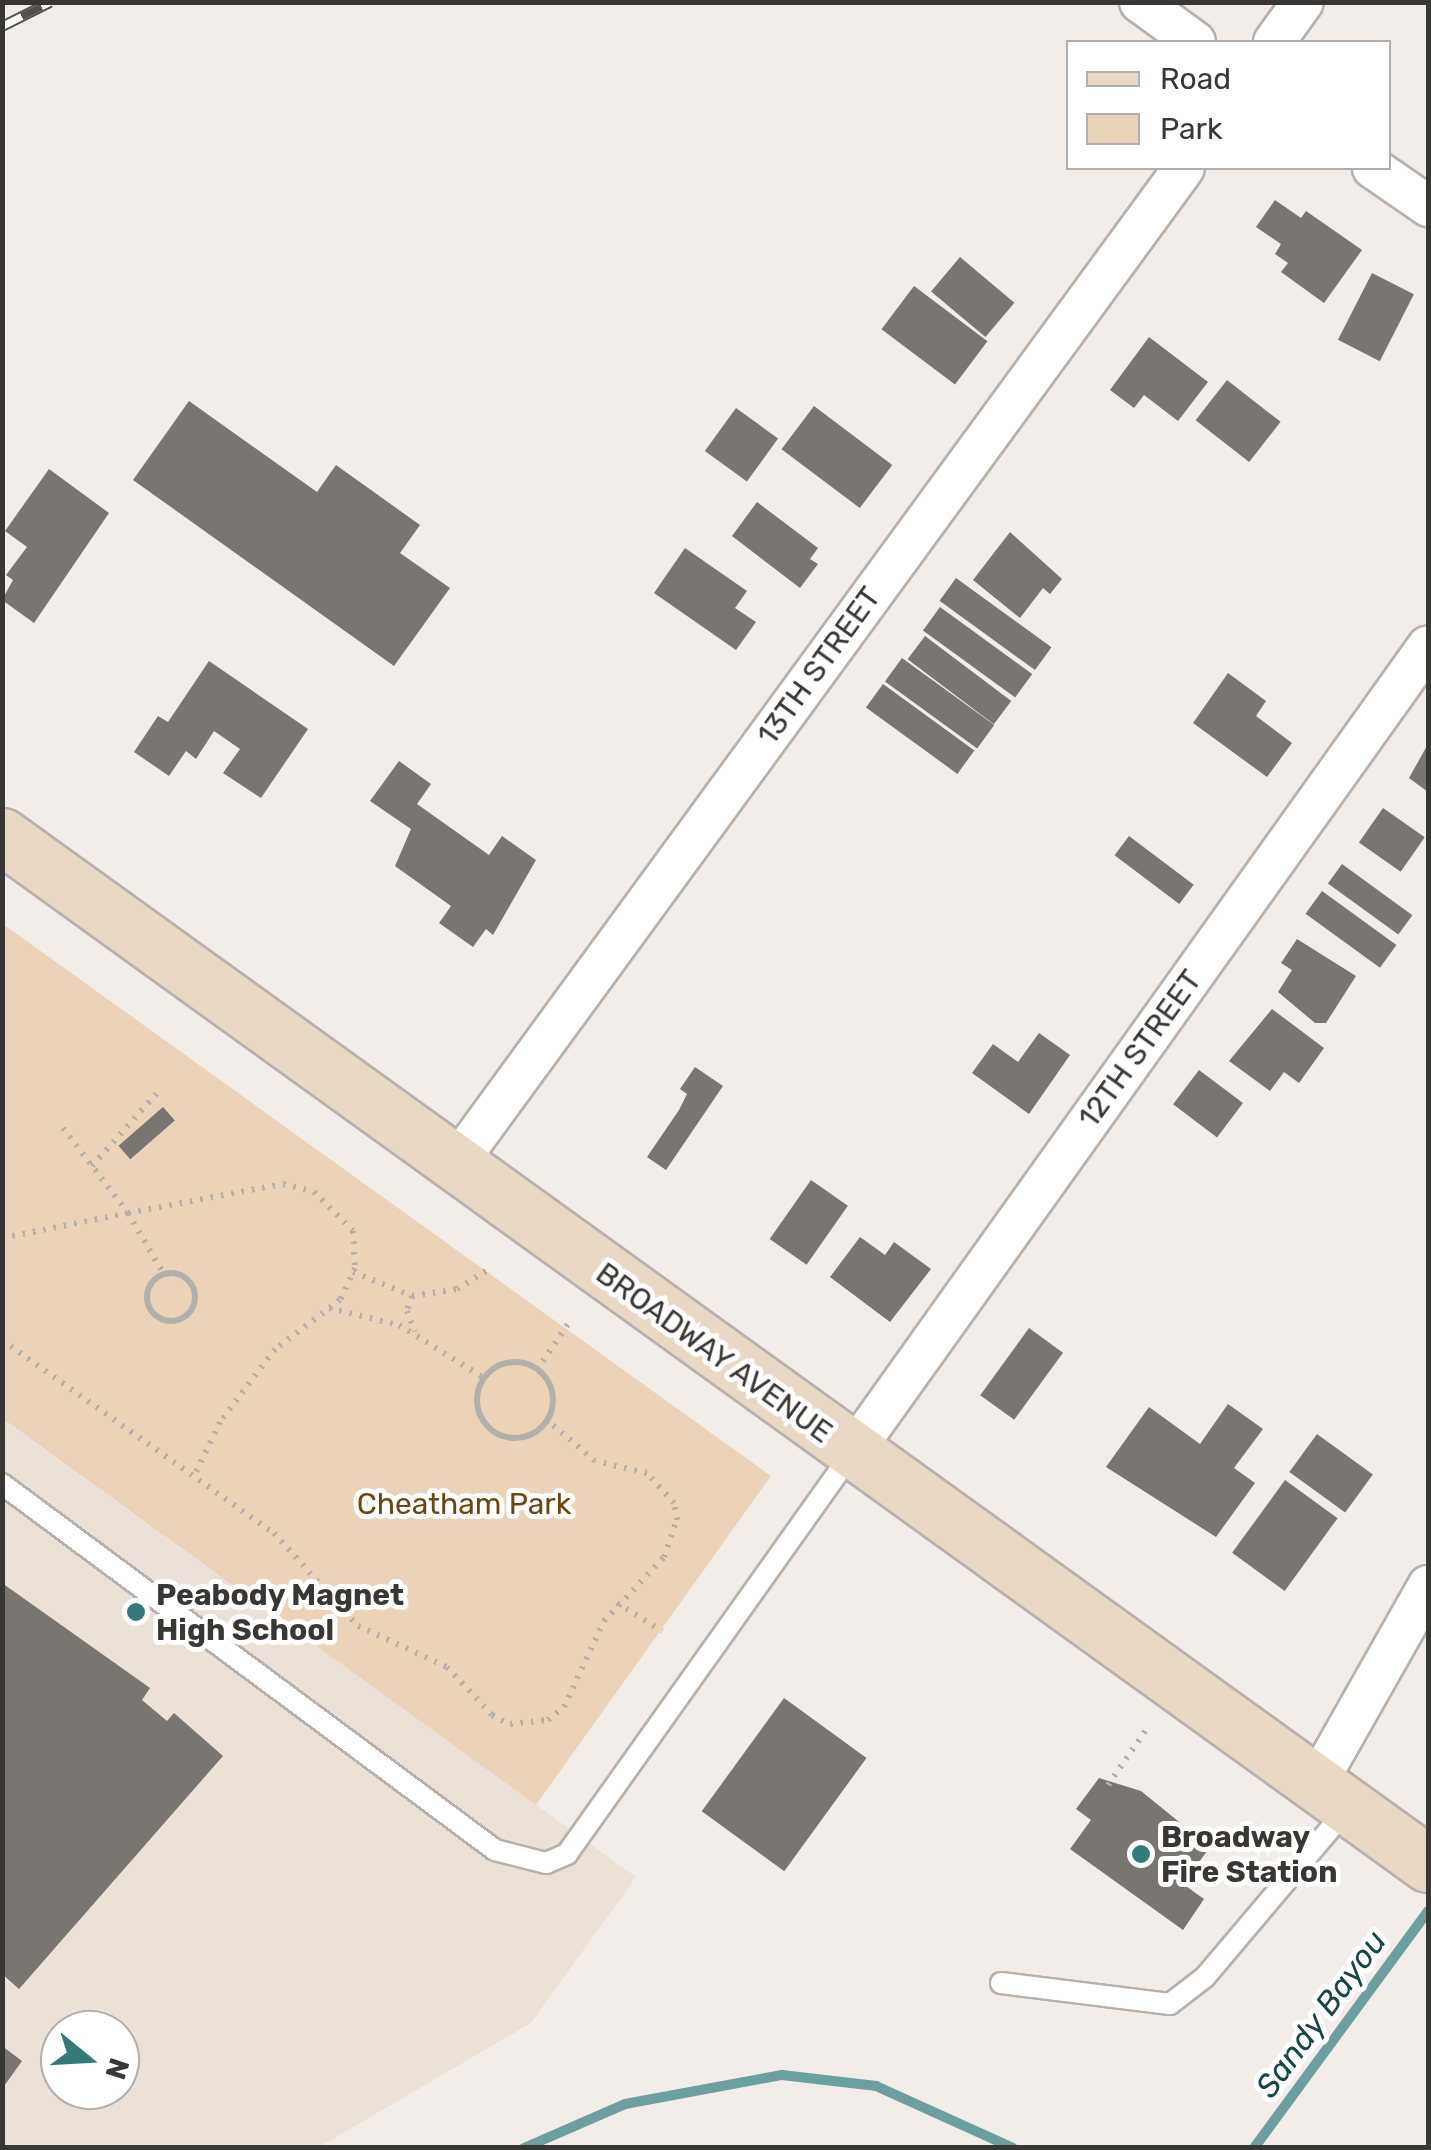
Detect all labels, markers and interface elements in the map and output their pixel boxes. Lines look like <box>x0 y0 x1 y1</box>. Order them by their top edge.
legend <box>1066 40 1391 170</box>
text: Road <box>1160 61 1231 97</box>
text: Park <box>1160 111 1222 147</box>
street label: 13TH STREET <box>750 580 888 752</box>
street label: 12TH STREET <box>1071 963 1209 1135</box>
street label: BROADWAY AVENUE <box>588 1255 840 1451</box>
park label: Cheatham Park <box>357 1486 571 1522</box>
place label: Peabody Magnet High School <box>156 1577 405 1648</box>
marker: Peabody Magnet High School <box>125 1601 147 1623</box>
place label: Broadway Fire Station <box>1161 1819 1337 1890</box>
marker: Broadway Fire Station <box>1130 1843 1152 1865</box>
water label: Sandy Bayou <box>1247 1923 1395 2105</box>
north arrow <box>40 2010 140 2110</box>
text: N <box>98 2054 136 2083</box>

